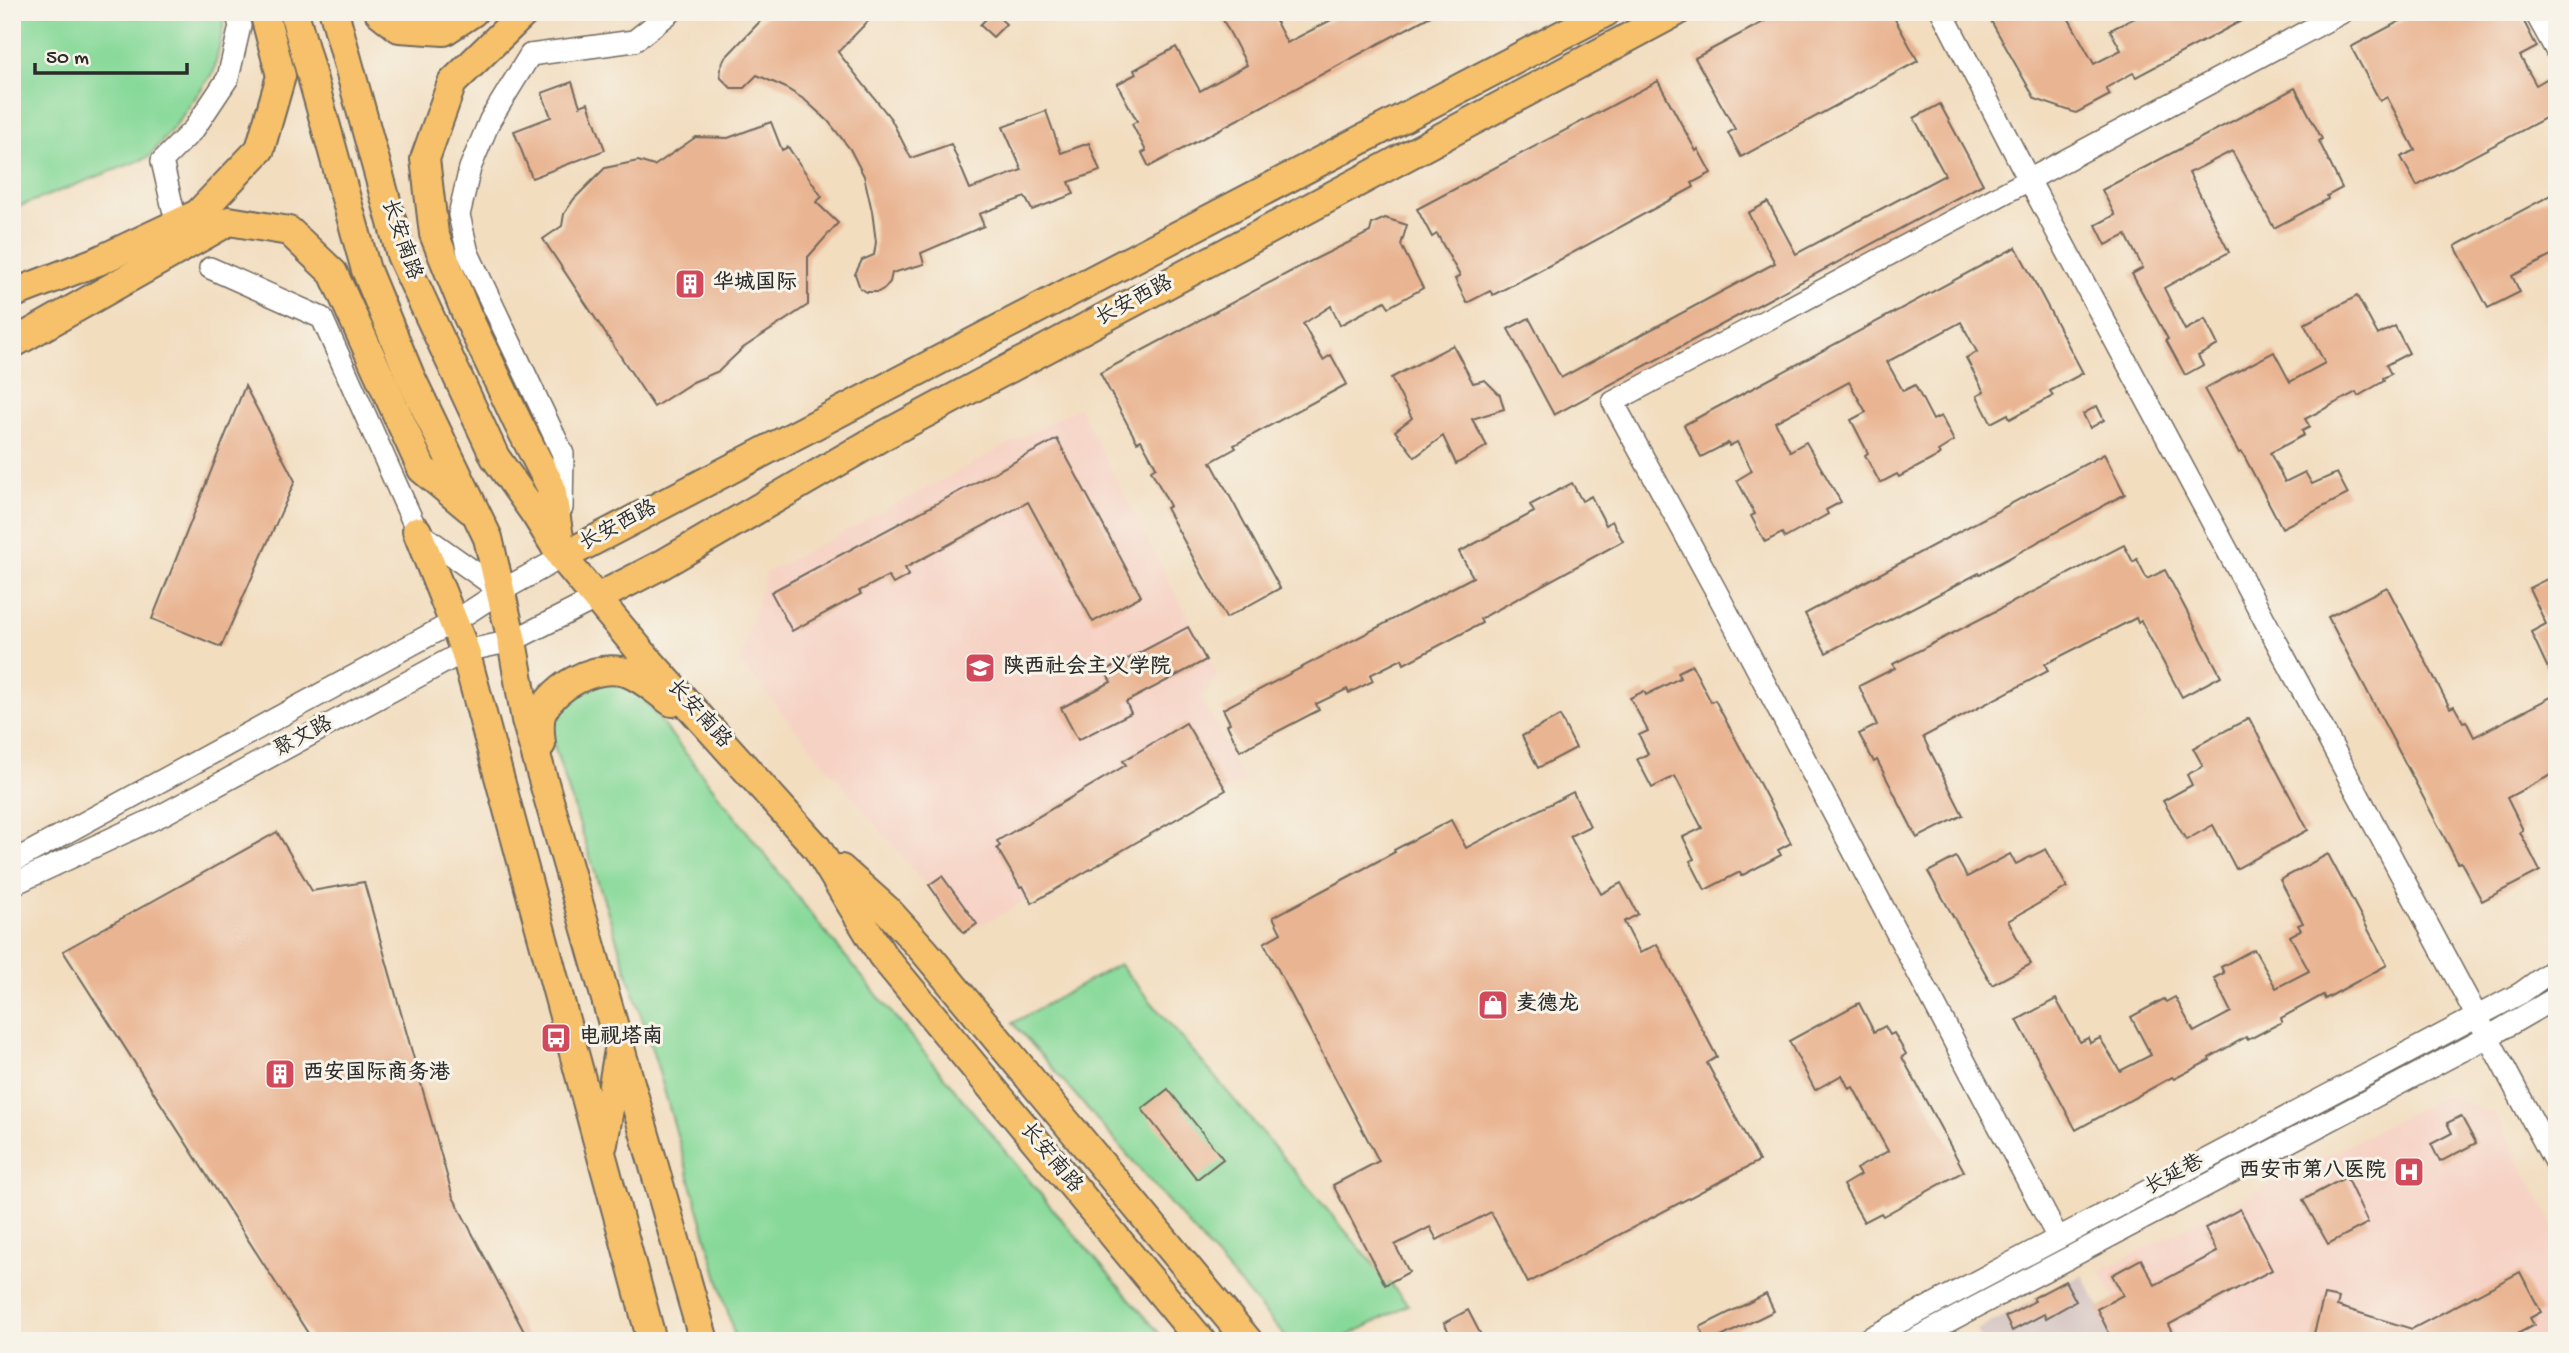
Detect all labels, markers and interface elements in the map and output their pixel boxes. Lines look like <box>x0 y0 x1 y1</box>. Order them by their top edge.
scale bar <box>35 32 187 76</box>
text: 50 m <box>46 47 89 72</box>
street label: 长安南路 <box>375 196 427 284</box>
building icon: 华城国际 <box>673 267 707 301</box>
street label: 长安西路 <box>1091 269 1178 333</box>
place label: 华城国际 <box>713 270 797 297</box>
street label: 长安西路 <box>575 494 662 558</box>
school or university icon: 陕西社会主义学院 <box>963 651 997 685</box>
place label: 陕西社会主义学院 <box>1003 654 1171 681</box>
street label: 长安南路 <box>661 674 737 755</box>
street label: 聚文路 <box>269 710 338 764</box>
shop icon: 麦德龙 <box>1476 988 1510 1022</box>
place label: 麦德龙 <box>1516 991 1579 1018</box>
bus stop icon: 电视塔南 <box>539 1021 573 1055</box>
place label: 电视塔南 <box>579 1024 663 1051</box>
building icon: 西安国际商务港 <box>263 1057 297 1091</box>
place label: 西安国际商务港 <box>303 1060 450 1087</box>
street label: 长安南路 <box>1013 1118 1088 1199</box>
street label: 长延巷 <box>2140 1148 2209 1202</box>
hospital icon: 西安市第八医院 <box>2392 1155 2426 1189</box>
place label: 西安市第八医院 <box>2239 1158 2386 1185</box>

